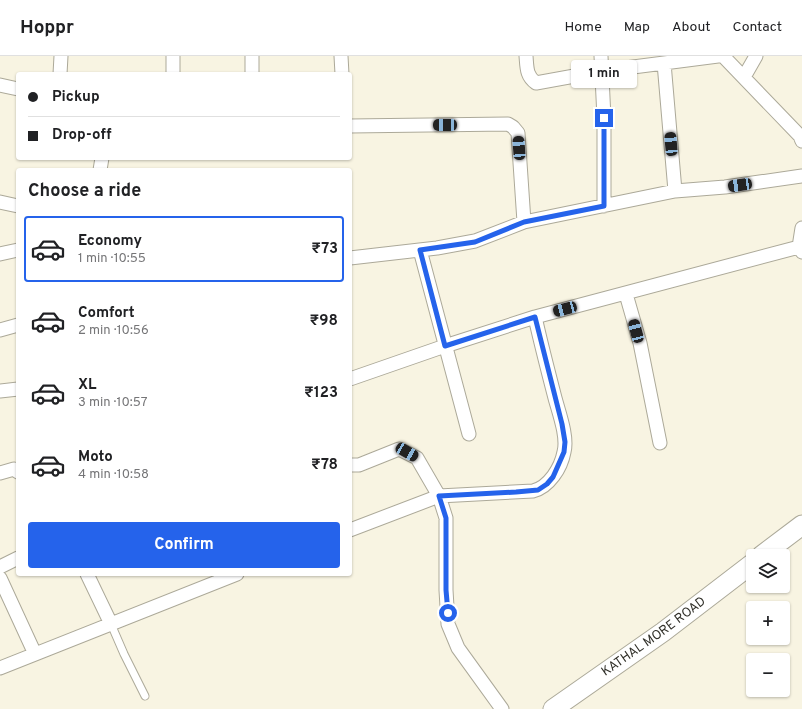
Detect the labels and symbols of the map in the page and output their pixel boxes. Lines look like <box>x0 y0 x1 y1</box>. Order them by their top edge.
callout: 1 min <box>571 60 637 88</box>
route end <box>595 109 613 127</box>
car <box>433 119 457 131</box>
car <box>664 132 678 156</box>
car <box>512 136 526 160</box>
car <box>727 177 753 193</box>
car <box>552 300 578 318</box>
car <box>627 318 645 344</box>
car <box>394 441 420 463</box>
street label: KATHAL MORE ROAD <box>599 594 709 680</box>
route start <box>439 604 457 622</box>

